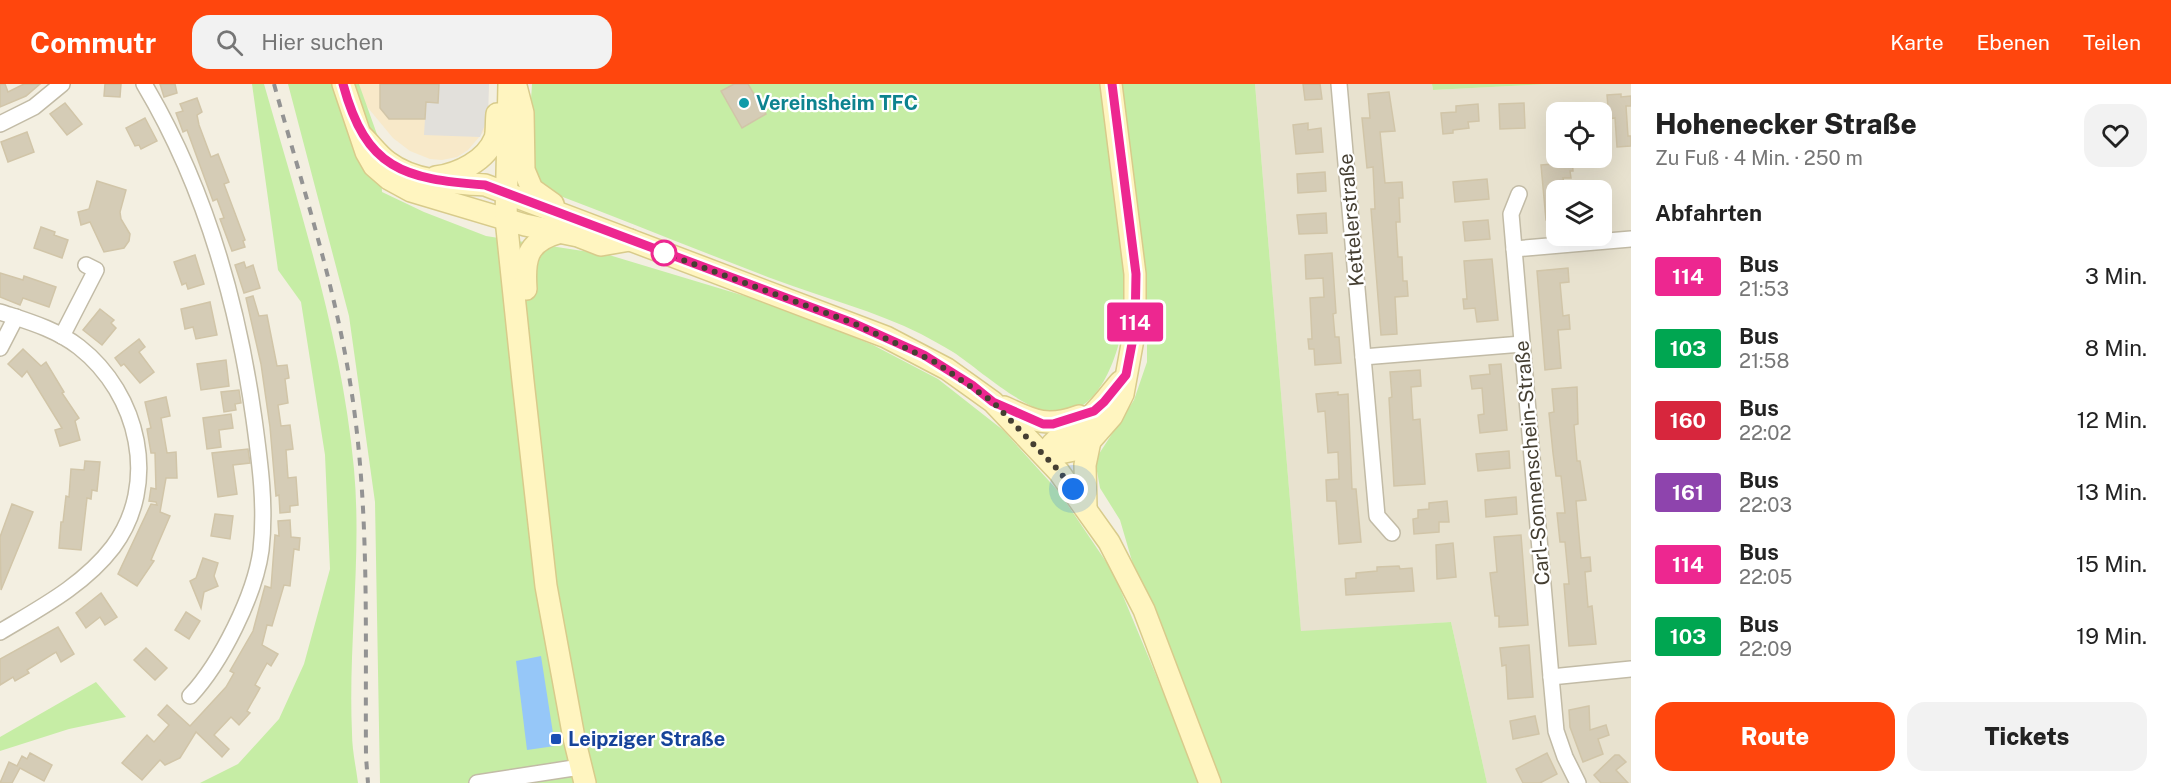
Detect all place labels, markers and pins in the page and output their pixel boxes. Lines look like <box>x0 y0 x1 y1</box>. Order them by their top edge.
place label: Vereinsheim TFC <box>756 91 918 115</box>
marker: Vereinsheim TFC <box>737 96 751 110</box>
unlabelled marker <box>651 240 677 266</box>
place label: Leipziger Straße <box>568 727 725 751</box>
marker: Leipziger Straße <box>549 732 563 746</box>

